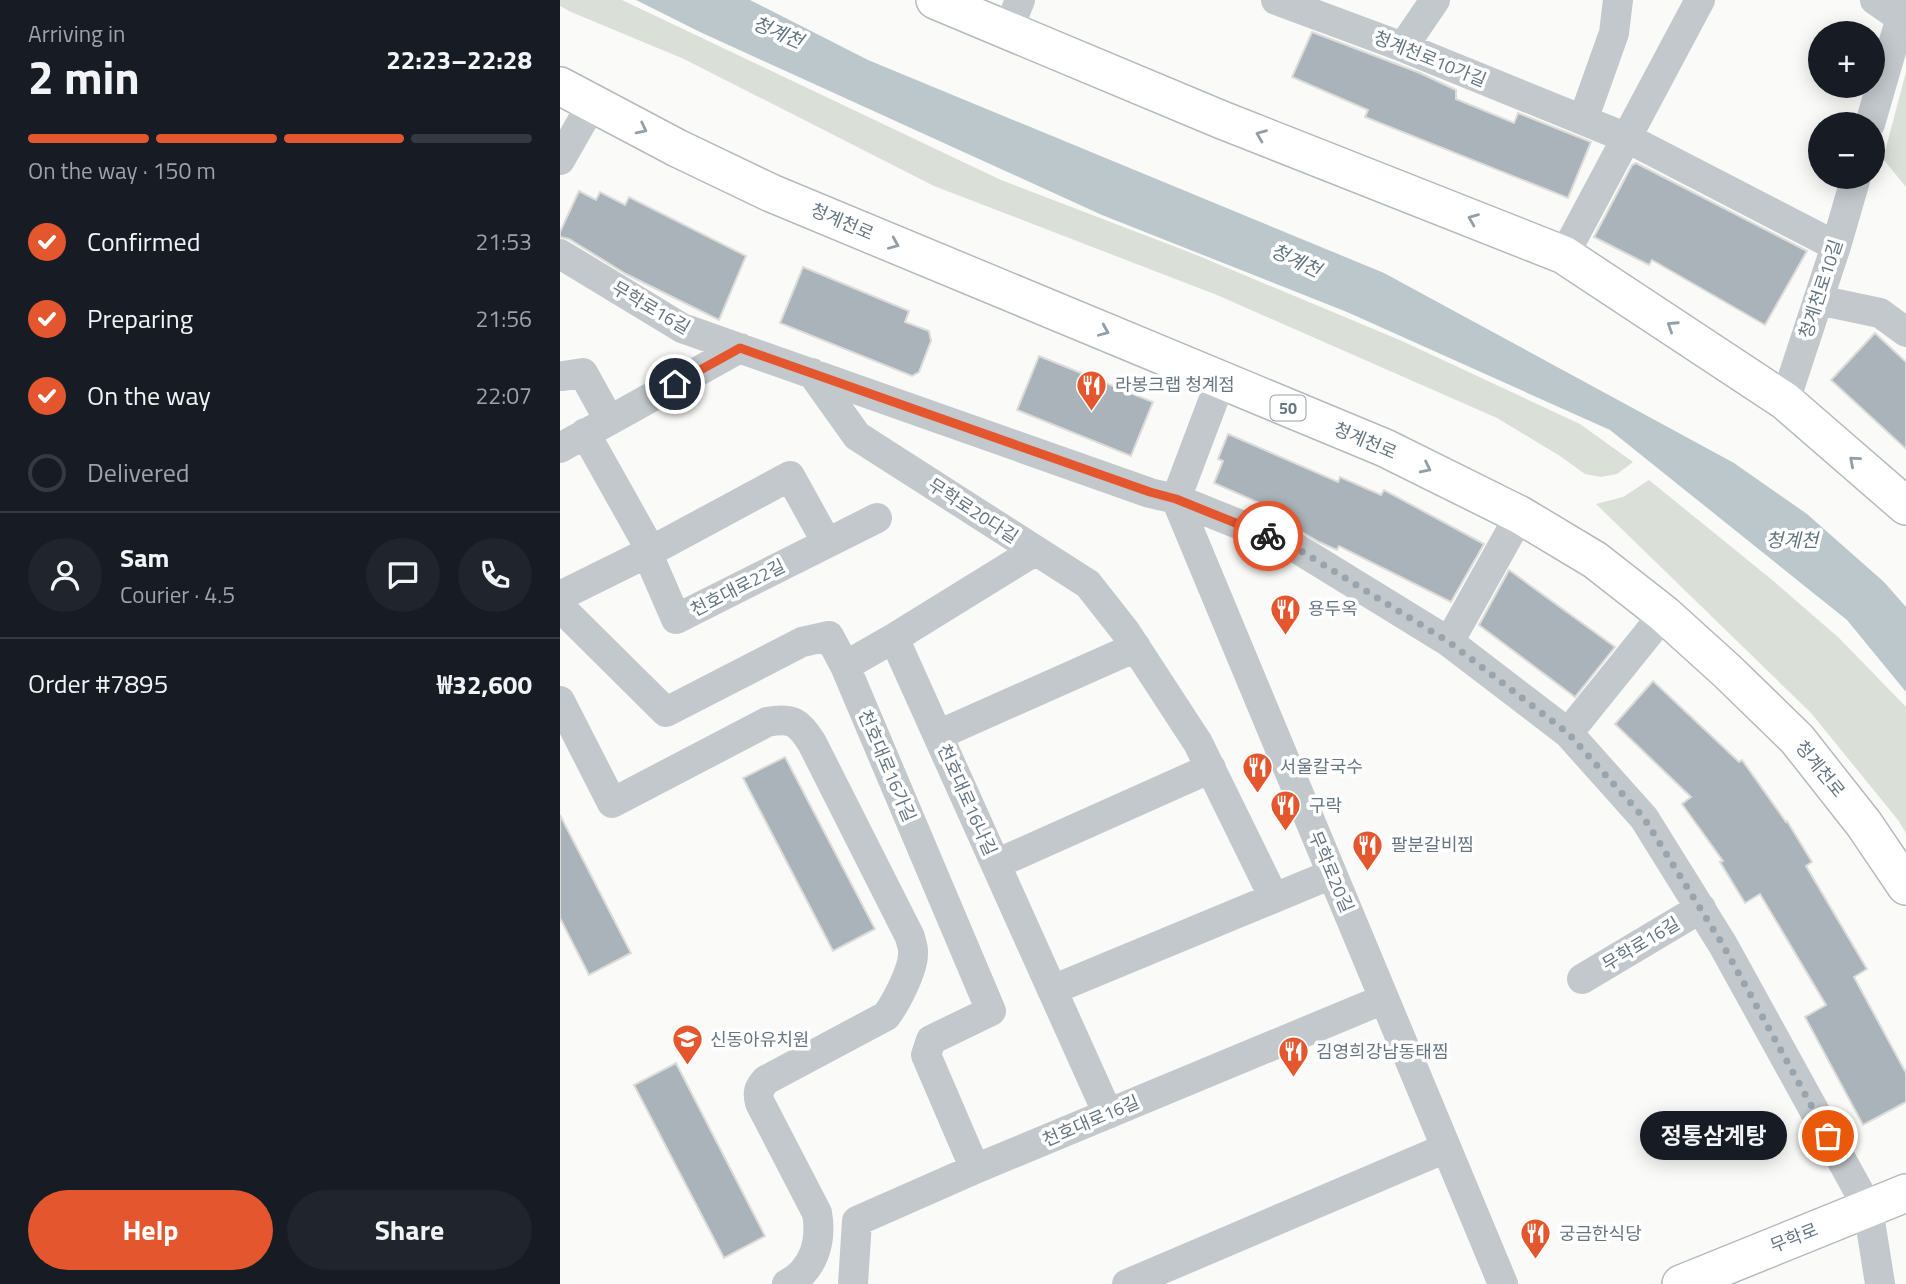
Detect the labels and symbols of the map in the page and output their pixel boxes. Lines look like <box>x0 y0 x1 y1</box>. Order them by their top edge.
water label: 청계천 <box>748 8 809 56</box>
street label: 청계천로10가길 <box>1370 24 1491 93</box>
one-way arrow <box>635 121 647 135</box>
one-way arrow <box>1256 130 1268 144</box>
street label: 청계천로 <box>806 196 878 247</box>
one-way arrow <box>1467 213 1479 227</box>
water label: 청계천 <box>1266 235 1327 284</box>
one-way arrow <box>886 236 899 250</box>
street label: 청계천로10길 <box>1792 236 1849 342</box>
street label: 무학로16길 <box>607 274 695 341</box>
one-way arrow <box>1667 322 1680 334</box>
one-way arrow <box>1097 323 1109 337</box>
pin <box>645 354 705 414</box>
restaurant icon: 라봉크랩 청계점 <box>1075 368 1109 412</box>
place label: 라봉크랩 청계점 <box>1115 371 1235 398</box>
road number: 50 <box>1270 396 1306 420</box>
street label: 청계천로 <box>1329 415 1401 466</box>
one-way arrow <box>1850 457 1863 469</box>
one-way arrow <box>1419 460 1431 474</box>
street label: 무학로20다길 <box>923 471 1024 550</box>
courier <box>1233 501 1303 571</box>
water label: 청계천 <box>1766 525 1820 554</box>
street label: 천호대로22길 <box>686 552 790 623</box>
restaurant icon: 용두옥 <box>1268 592 1302 636</box>
place label: 용두옥 <box>1308 595 1358 622</box>
street label: 천호대로16가길 <box>852 706 923 826</box>
street label: 청계천로 <box>1789 734 1852 803</box>
street label: 천호대로16나길 <box>931 740 1004 860</box>
restaurant icon: 서울칼국수 <box>1240 750 1274 794</box>
place label: 서울칼국수 <box>1280 753 1363 780</box>
restaurant icon: 구락 <box>1269 789 1303 833</box>
place label: 구락 <box>1309 792 1342 819</box>
street label: 무학로20길 <box>1302 827 1361 917</box>
restaurant icon: 팔분갈비찜 <box>1351 828 1385 872</box>
place label: 팔분갈비찜 <box>1391 831 1474 858</box>
street label: 무학로16길 <box>1597 910 1685 977</box>
school or university icon: 신동아유치원 <box>670 1023 704 1067</box>
place label: 신동아유치원 <box>710 1026 809 1053</box>
restaurant icon: 김영희강남동태찜 <box>1276 1035 1310 1079</box>
place label: 김영희강남동태찜 <box>1316 1038 1448 1065</box>
street label: 천호대로16길 <box>1038 1088 1143 1153</box>
pin <box>1798 1106 1858 1166</box>
callout: 정통삼계탕 <box>1639 1112 1786 1160</box>
street label: 무학로 <box>1766 1216 1822 1259</box>
restaurant icon: 궁금한식당 <box>1519 1217 1553 1261</box>
place label: 궁금한식당 <box>1559 1220 1642 1247</box>

